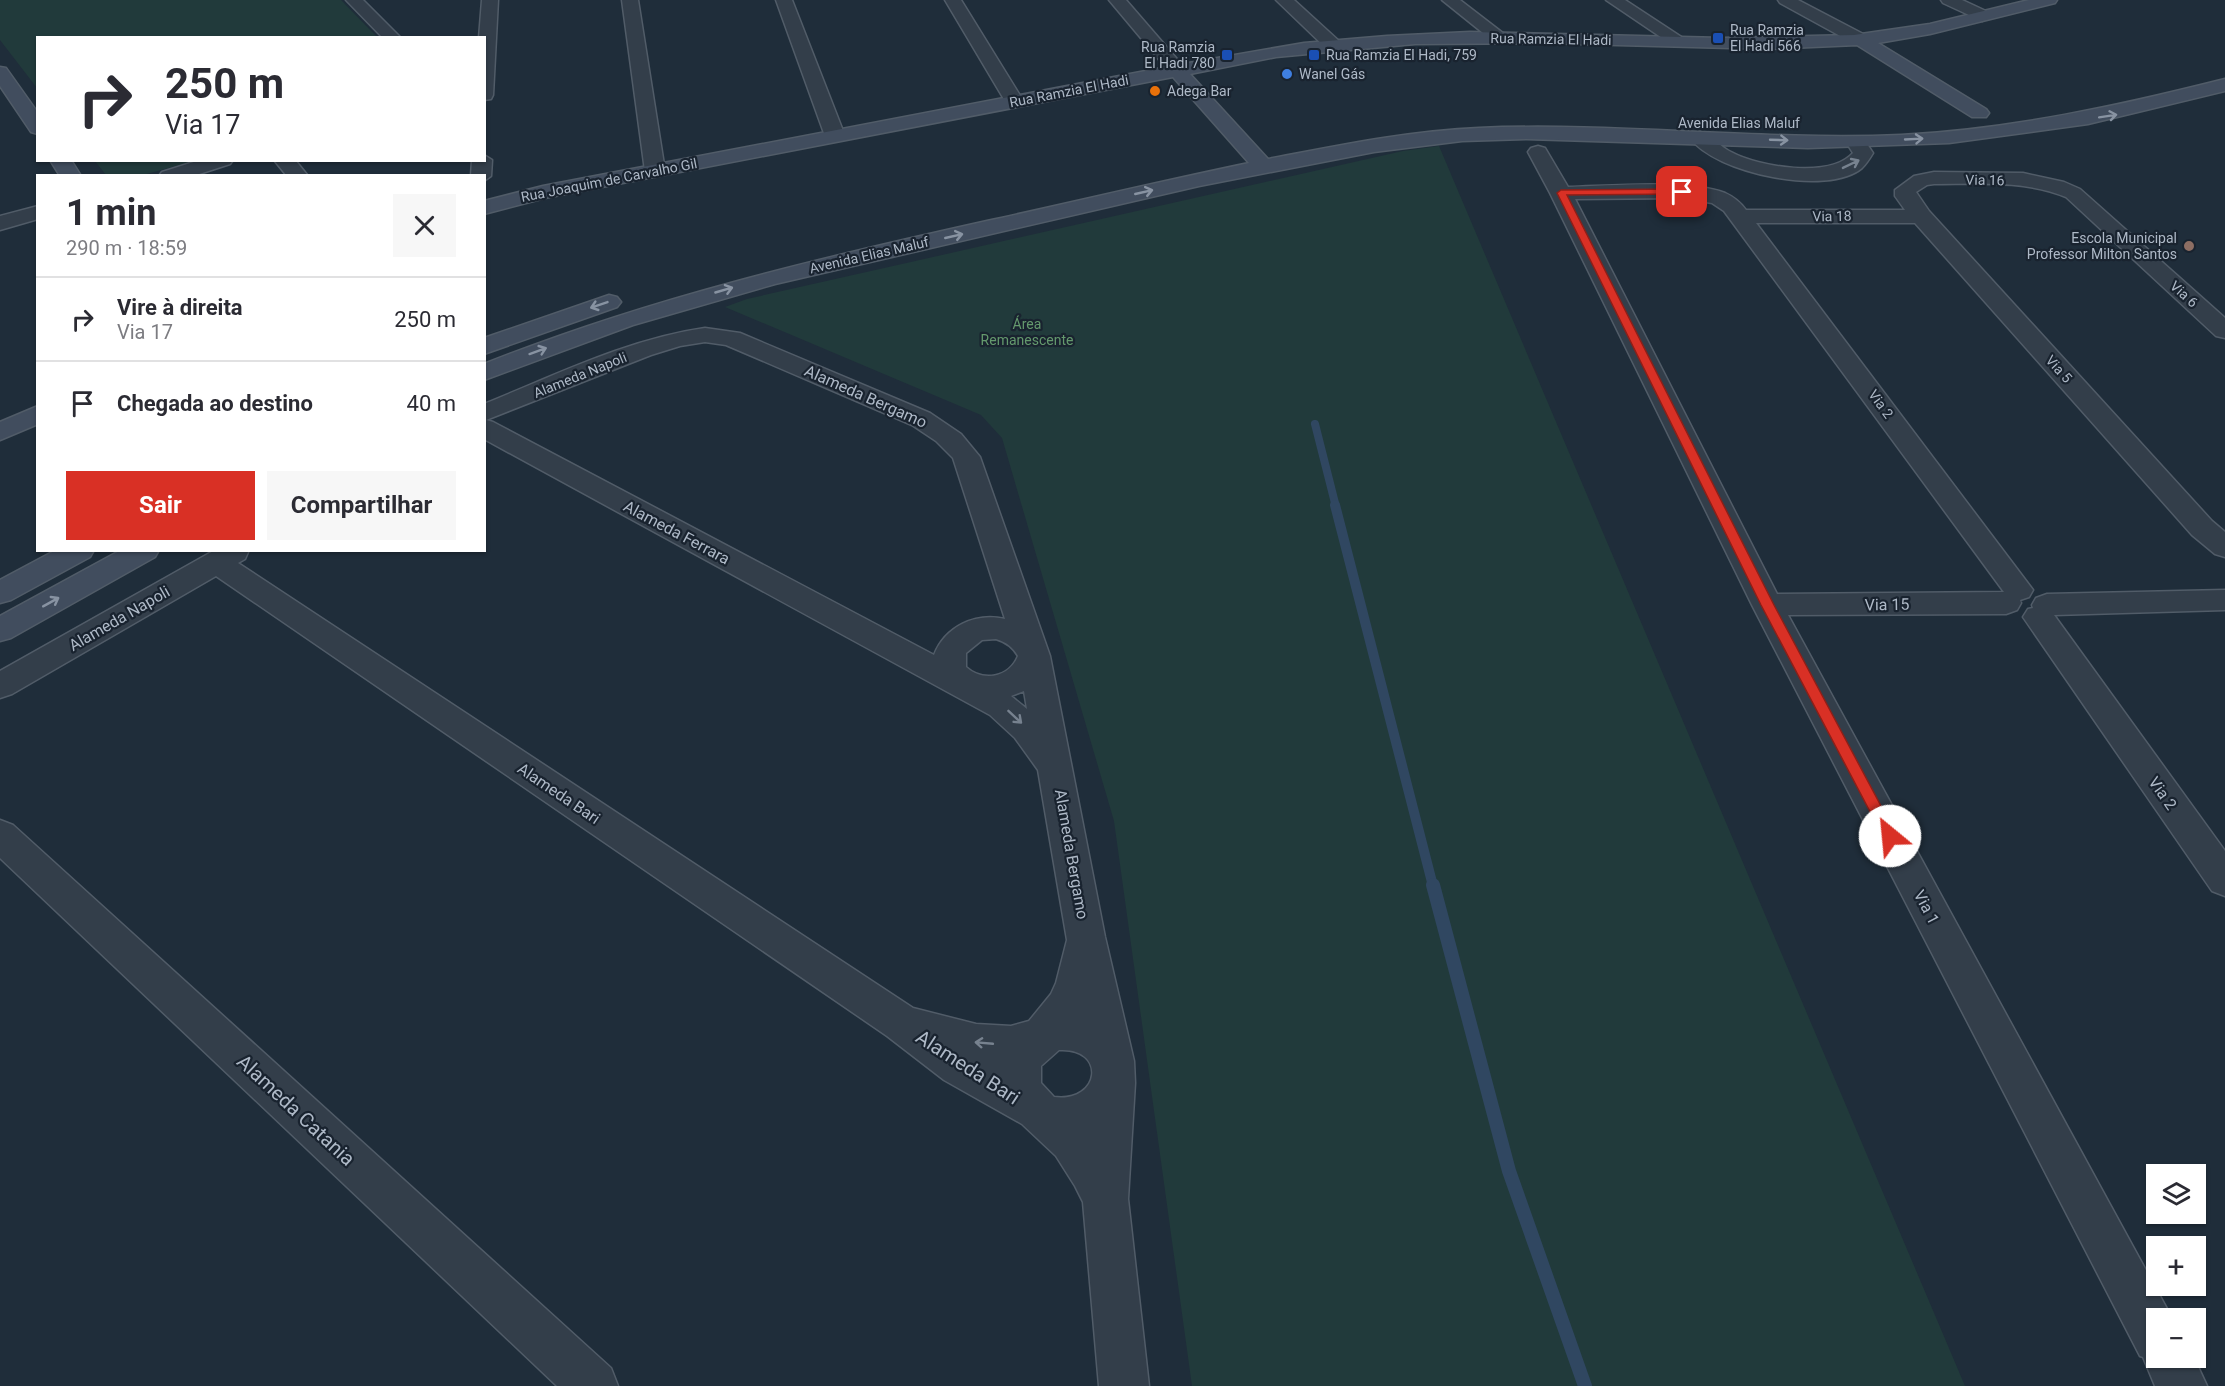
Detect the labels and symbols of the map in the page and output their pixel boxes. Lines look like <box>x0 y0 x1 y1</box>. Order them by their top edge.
place label: Rua Ramzia El Hadi 566 <box>1730 22 1804 54</box>
street label: Rua Ramzia El Hadi <box>1490 30 1612 48</box>
marker: Rua Ramzia El Hadi 566 <box>1711 31 1725 45</box>
place label: Rua Ramzia El Hadi 780 <box>1141 39 1215 71</box>
place label: Rua Ramzia El Hadi, 759 <box>1326 47 1477 63</box>
marker: Rua Ramzia El Hadi 780 <box>1220 48 1234 62</box>
marker: Rua Ramzia El Hadi, 759 <box>1307 48 1321 62</box>
place label: Wanel Gás <box>1299 66 1365 82</box>
marker: Wanel Gás <box>1280 67 1294 81</box>
street label: Rua Ramzia El Hadi <box>1008 72 1130 110</box>
place label: Adega Bar <box>1167 83 1232 99</box>
marker: Adega Bar <box>1148 84 1162 98</box>
one-way arrow <box>2097 110 2117 121</box>
street label: Avenida Elias Maluf <box>1678 115 1800 131</box>
one-way arrow <box>1904 133 1923 144</box>
one-way arrow <box>1769 134 1788 145</box>
street label: Rua Joaquim de Carvalho Gil <box>520 155 698 205</box>
one-way arrow <box>1842 158 1860 170</box>
pin <box>1656 166 1707 217</box>
street label: Via 16 <box>1965 172 2005 188</box>
one-way arrow <box>1135 186 1154 198</box>
street label: Via 18 <box>1812 208 1852 224</box>
one-way arrow <box>945 229 964 241</box>
place label: Escola Municipal Professor Milton Santos <box>2027 230 2177 262</box>
street label: Avenida Elias Maluf <box>808 233 930 277</box>
marker: Escola Municipal Professor Milton Santos <box>2182 239 2196 253</box>
street label: Via 6 <box>2167 278 2201 310</box>
one-way arrow <box>714 284 733 296</box>
one-way arrow <box>590 300 609 311</box>
park label: Área Remanescente <box>981 315 1073 348</box>
one-way arrow <box>528 344 547 355</box>
street label: Alameda Napoli <box>531 349 629 401</box>
street label: Via 5 <box>2043 352 2075 386</box>
street label: Alameda Bergamo <box>802 361 930 432</box>
street label: Via 2 <box>1865 387 1897 421</box>
street label: Alameda Ferrara <box>620 496 733 568</box>
street label: Alameda Napoli <box>65 582 173 655</box>
street label: Via 15 <box>1864 595 1910 614</box>
one-way arrow <box>42 596 60 607</box>
one-way arrow <box>1007 710 1022 724</box>
street label: Alameda Bari <box>514 759 604 828</box>
street label: Via 2 <box>2145 773 2181 813</box>
street label: Alameda Bergamo <box>1051 788 1092 921</box>
position arrow <box>1858 804 1922 868</box>
street label: Via 1 <box>1910 887 1943 927</box>
street label: Alameda Bari <box>912 1025 1024 1109</box>
one-way arrow <box>975 1037 995 1048</box>
street label: Alameda Catania <box>232 1049 360 1171</box>

